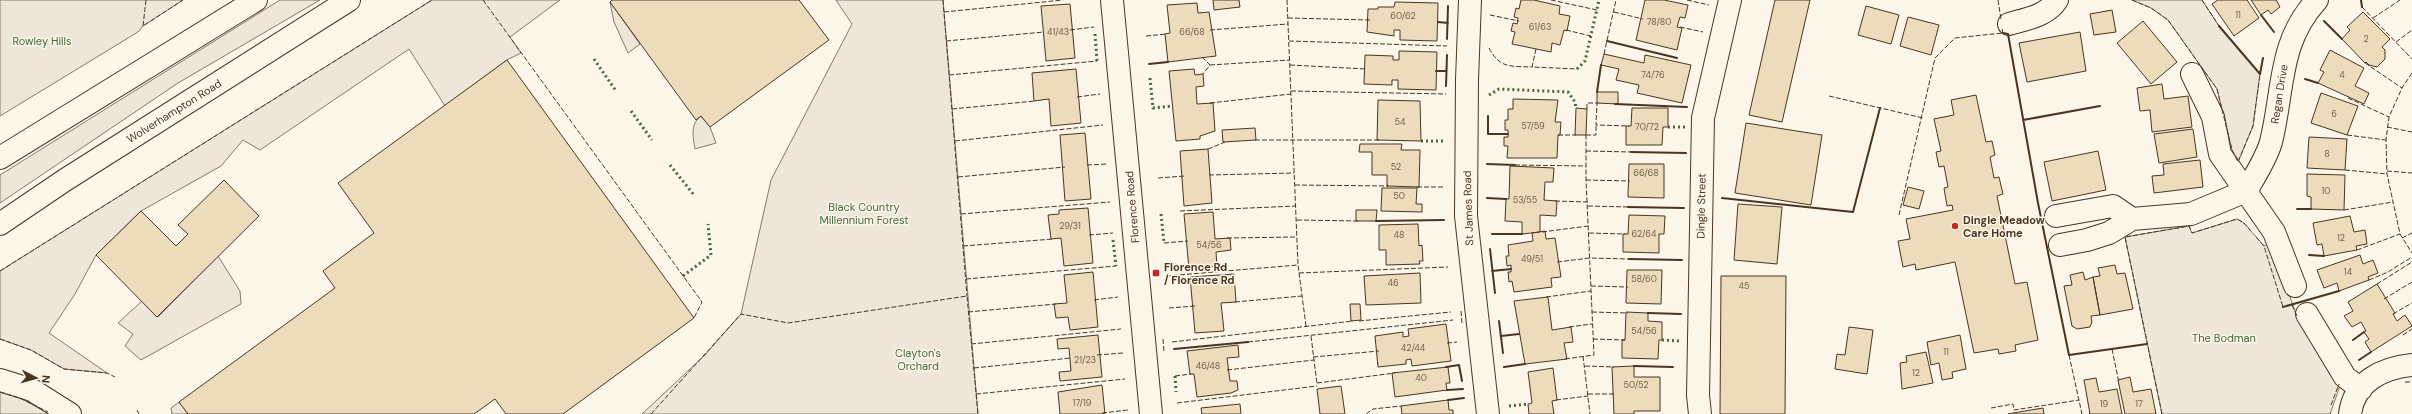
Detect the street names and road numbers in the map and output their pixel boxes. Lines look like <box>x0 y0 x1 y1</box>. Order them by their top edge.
street label: Regan Drive <box>2267 63 2291 125</box>
street label: Wolverhampton Road <box>124 76 224 146</box>
street label: Florence Road <box>1122 170 1142 244</box>
street label: St James Road <box>1460 170 1476 246</box>
street label: Dingle Street <box>1693 173 1709 239</box>

